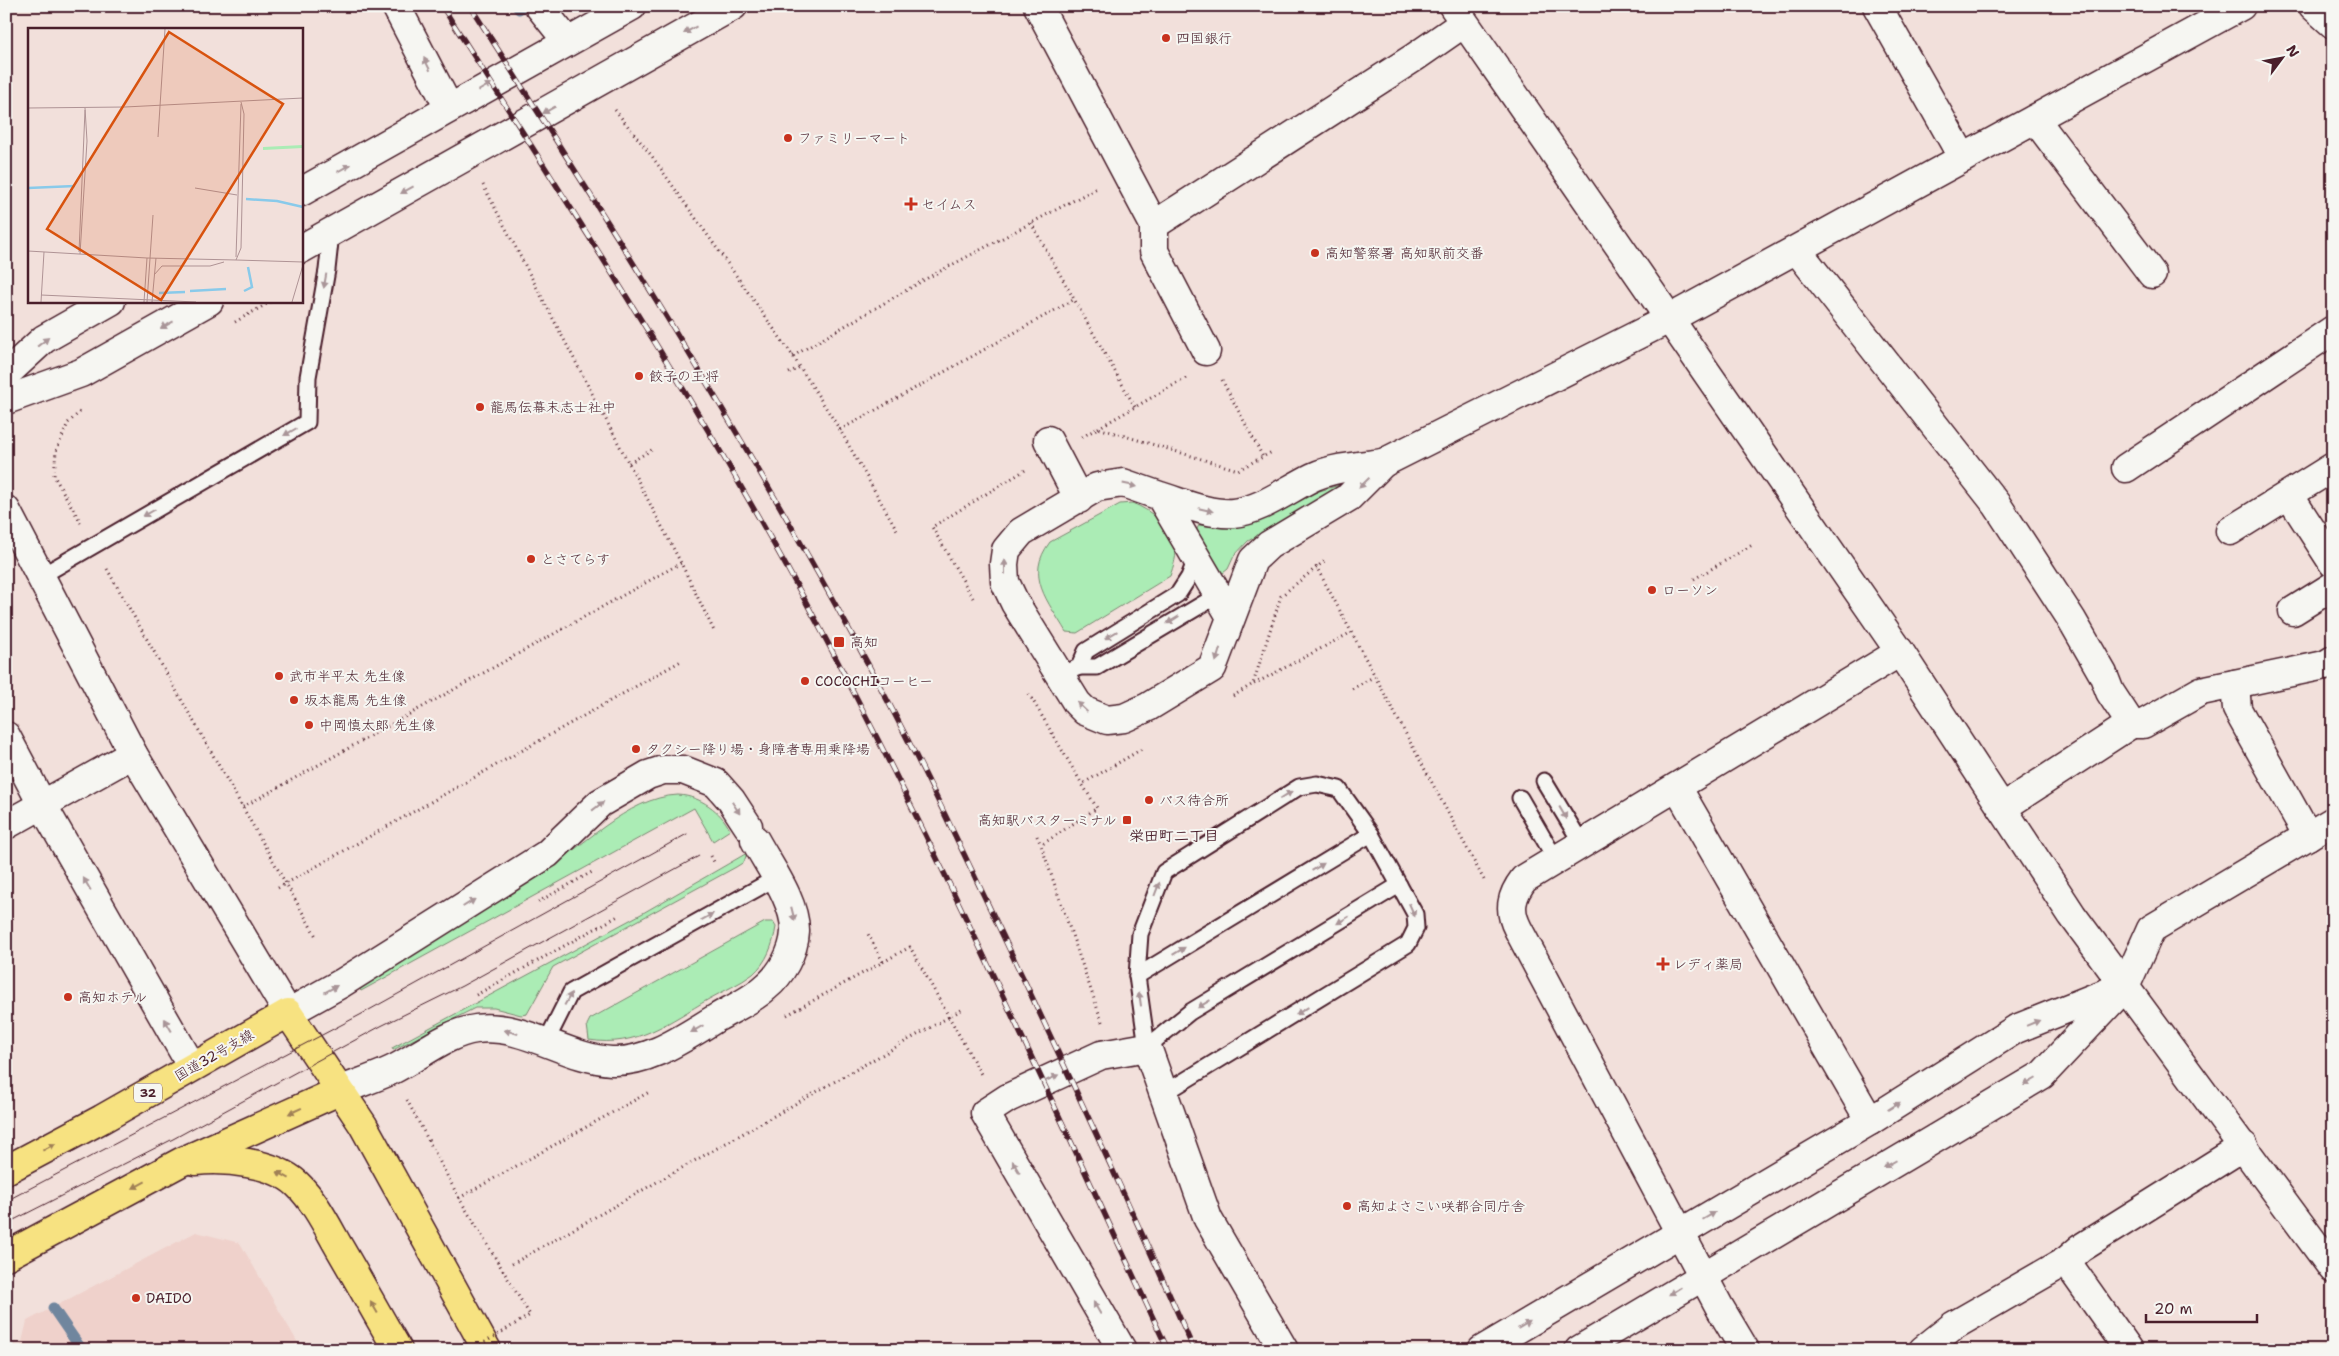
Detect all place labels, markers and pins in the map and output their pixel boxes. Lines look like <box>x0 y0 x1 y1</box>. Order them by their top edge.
place label: 四国銀行 <box>1176 29 1232 47</box>
marker: 四国銀行 <box>1160 32 1172 44</box>
place label: ファミリーマート <box>798 129 910 147</box>
marker: ファミリーマート <box>782 132 794 144</box>
place label: セイムス <box>921 195 976 213</box>
marker: セイムス <box>905 198 917 210</box>
place label: 高知警察署 高知駅前交番 <box>1325 244 1484 262</box>
marker: 高知警察署 高知駅前交番 <box>1309 247 1321 259</box>
place label: 餃子の王将 <box>649 367 719 385</box>
marker: 餃子の王将 <box>633 370 645 382</box>
place label: 龍馬伝幕末志士社中 <box>490 398 616 416</box>
marker: 龍馬伝幕末志士社中 <box>474 401 486 413</box>
place label: とさてらす <box>541 550 610 568</box>
marker: とさてらす <box>525 553 537 565</box>
place label: ローソン <box>1662 581 1718 599</box>
marker: ローソン <box>1646 584 1658 596</box>
place label: 高知 <box>850 633 878 651</box>
marker: 高知 <box>832 635 846 649</box>
place label: 武市半平太 先生像 <box>289 667 406 685</box>
marker: 武市半平太 先生像 <box>273 670 285 682</box>
place label: COCOCHIコーヒー <box>815 672 933 690</box>
marker: COCOCHIコーヒー <box>799 675 811 687</box>
place label: 坂本龍馬 先生像 <box>304 691 407 709</box>
marker: 坂本龍馬 先生像 <box>288 694 300 706</box>
place label: 中岡慎太郎 先生像 <box>319 716 436 734</box>
marker: 中岡慎太郎 先生像 <box>303 719 315 731</box>
place label: タクシー降り場・身障者専用乗降場 <box>646 740 870 758</box>
marker: タクシー降り場・身障者専用乗降場 <box>630 743 642 755</box>
place label: バス待合所 <box>1159 791 1229 809</box>
marker: バス待合所 <box>1143 794 1155 806</box>
place label: 高知駅バスターミナル <box>978 811 1117 829</box>
marker: 高知駅バスターミナル <box>1121 814 1133 826</box>
place label: レディ薬局 <box>1673 955 1743 973</box>
marker: レディ薬局 <box>1657 958 1669 970</box>
place label: 高知ホテル <box>78 988 147 1006</box>
marker: 高知ホテル <box>62 991 74 1003</box>
place label: 高知よさこい咲都合同庁舎 <box>1357 1197 1525 1215</box>
marker: 高知よさこい咲都合同庁舎 <box>1341 1200 1353 1212</box>
place label: DAIDO <box>146 1289 192 1307</box>
marker: DAIDO <box>130 1292 142 1304</box>

